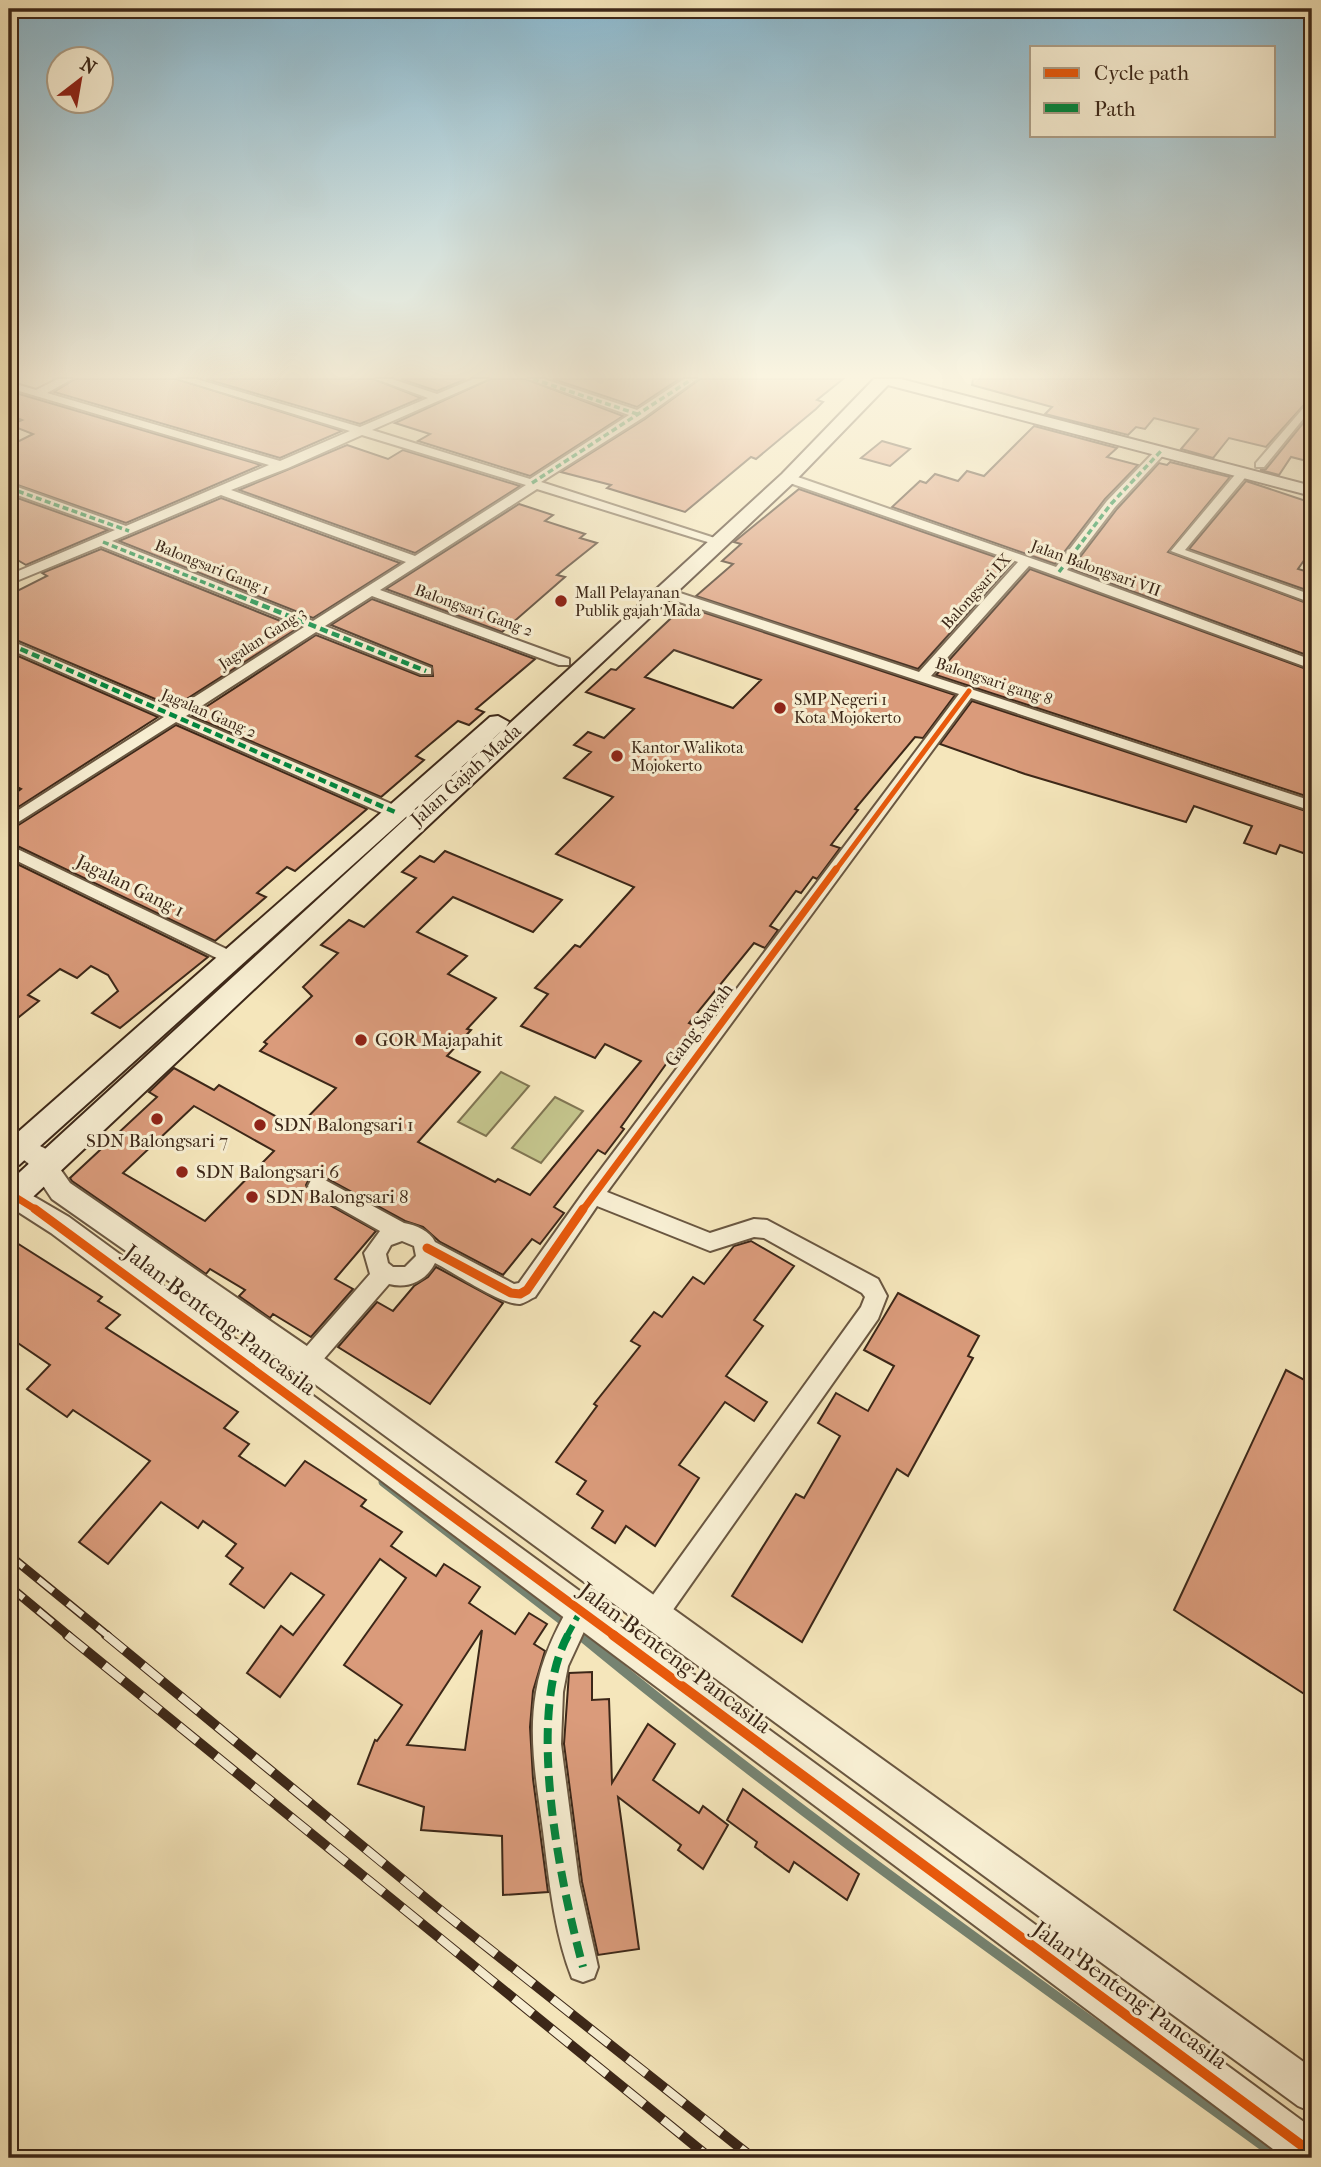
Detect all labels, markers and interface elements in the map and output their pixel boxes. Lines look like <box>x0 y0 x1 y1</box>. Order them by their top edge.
north arrow <box>46 46 116 116</box>
legend <box>1030 46 1276 136</box>
text: N <box>76 53 101 80</box>
text: Cycle path <box>1094 61 1189 85</box>
text: Path <box>1094 97 1136 121</box>
street label: Balongsari Gang 1 <box>152 535 272 599</box>
street label: Jalan Balongsari VII <box>1027 535 1164 600</box>
street label: Balongsari IX <box>937 549 1015 633</box>
street label: Balongsari Gang 2 <box>412 580 536 640</box>
place label: Mall Pelayanan Publik gajah Mada <box>575 583 701 620</box>
marker: Mall Pelayanan Publik gajah Mada <box>553 593 569 609</box>
street label: Jagalan Gang 3 <box>213 603 309 674</box>
street label: Balongsari gang 8 <box>933 653 1055 709</box>
street label: Jagalan Gang 2 <box>157 684 260 742</box>
place label: SMP Negeri 1 Kota Mojokerto <box>794 690 901 727</box>
marker: SMP Negeri 1 Kota Mojokerto <box>772 700 788 716</box>
street label: Jalan Gajah Mada <box>405 720 526 832</box>
place label: Kantor Walikota Mojokerto <box>631 738 744 775</box>
marker: Kantor Walikota Mojokerto <box>609 748 625 764</box>
street label: Jagalan Gang 1 <box>70 849 188 922</box>
street label: Gang Sawah <box>660 979 738 1071</box>
place label: GOR Majapahit <box>375 1029 503 1051</box>
marker: GOR Majapahit <box>353 1032 369 1048</box>
marker: SDN Balongsari 7 <box>149 1111 165 1127</box>
place label: SDN Balongsari 1 <box>274 1114 414 1136</box>
marker: SDN Balongsari 1 <box>252 1117 268 1133</box>
place label: SDN Balongsari 7 <box>86 1130 228 1152</box>
place label: SDN Balongsari 6 <box>196 1161 340 1183</box>
marker: SDN Balongsari 6 <box>174 1164 190 1180</box>
place label: SDN Balongsari 8 <box>266 1186 409 1208</box>
marker: SDN Balongsari 8 <box>244 1189 260 1205</box>
street label: Jalan Benteng Pancasila <box>117 1237 322 1402</box>
street label: Jalan Benteng Pancasila <box>572 1575 777 1740</box>
street label: Jalan Benteng Pancasila <box>1026 1914 1233 2075</box>

